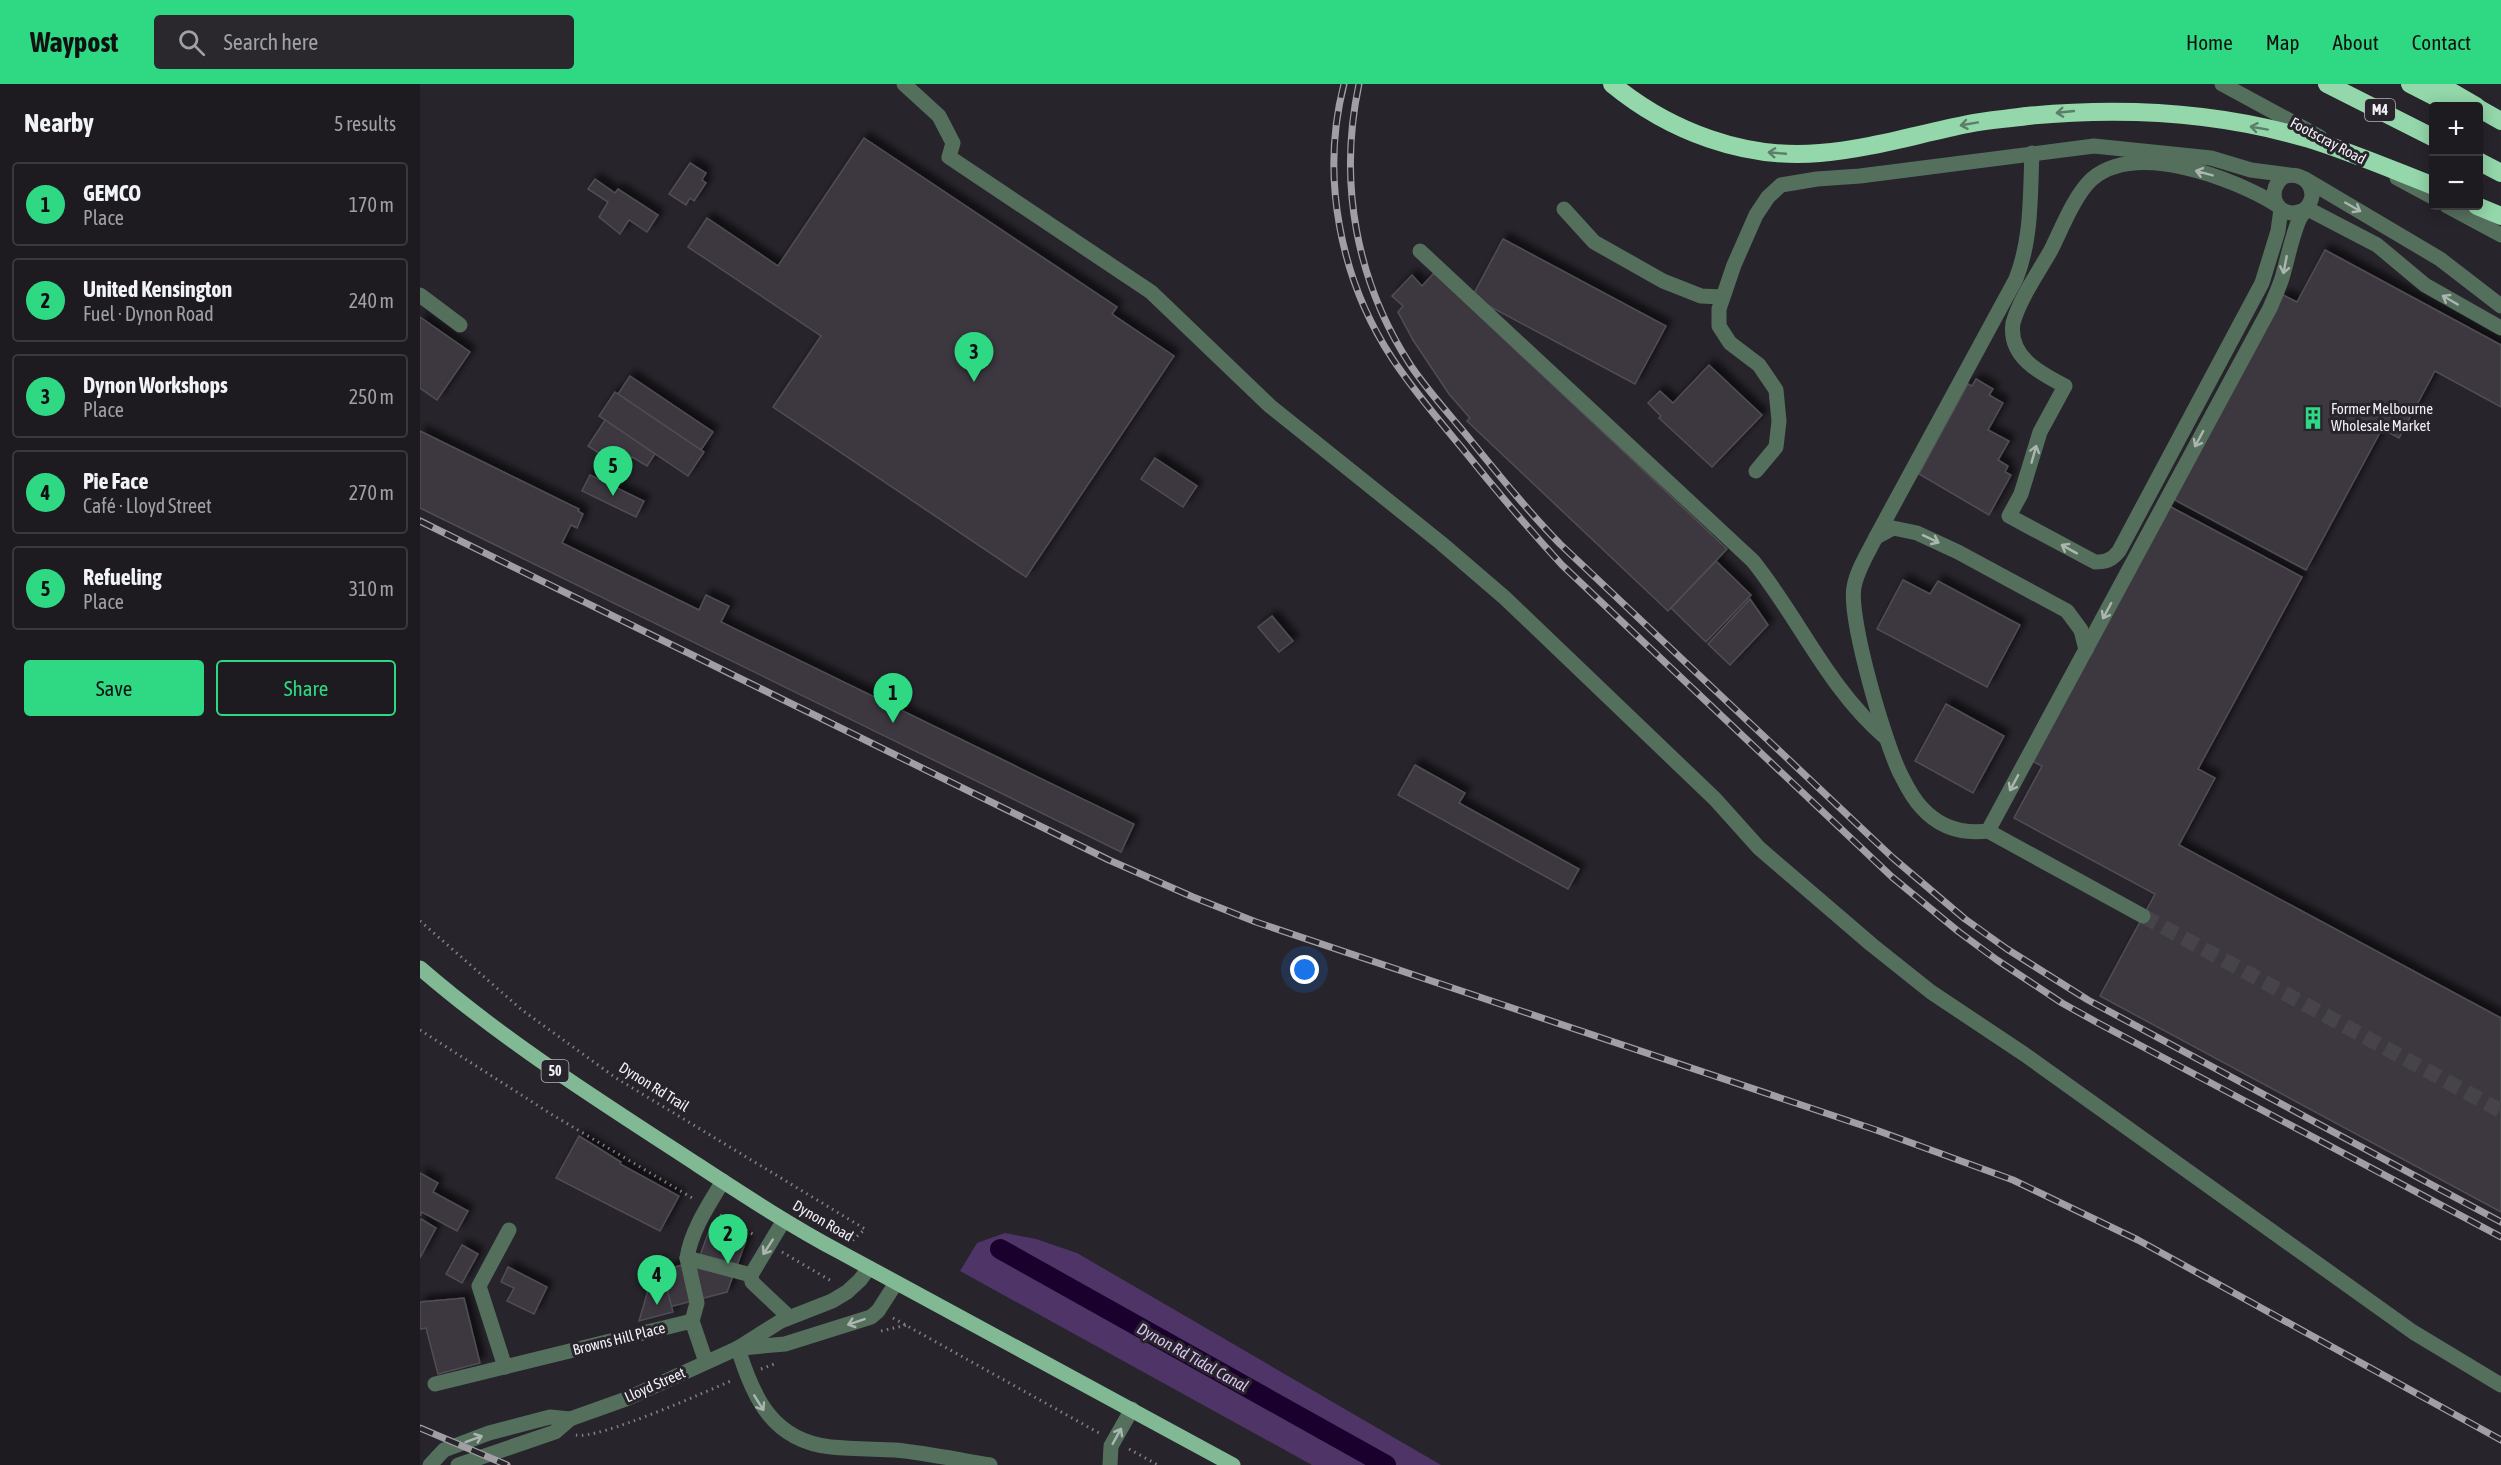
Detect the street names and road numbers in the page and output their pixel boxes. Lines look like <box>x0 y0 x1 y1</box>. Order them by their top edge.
road number: M4 <box>2365 99 2395 121</box>
street label: Footscray Road <box>2288 114 2369 168</box>
street label: Dynon Rd Trail <box>616 1058 692 1115</box>
road number: 50 <box>542 1060 568 1082</box>
street label: Dynon Road <box>790 1196 856 1245</box>
street label: Browns Hill Place <box>571 1319 667 1358</box>
street label: Lloyd Street <box>622 1364 688 1405</box>

